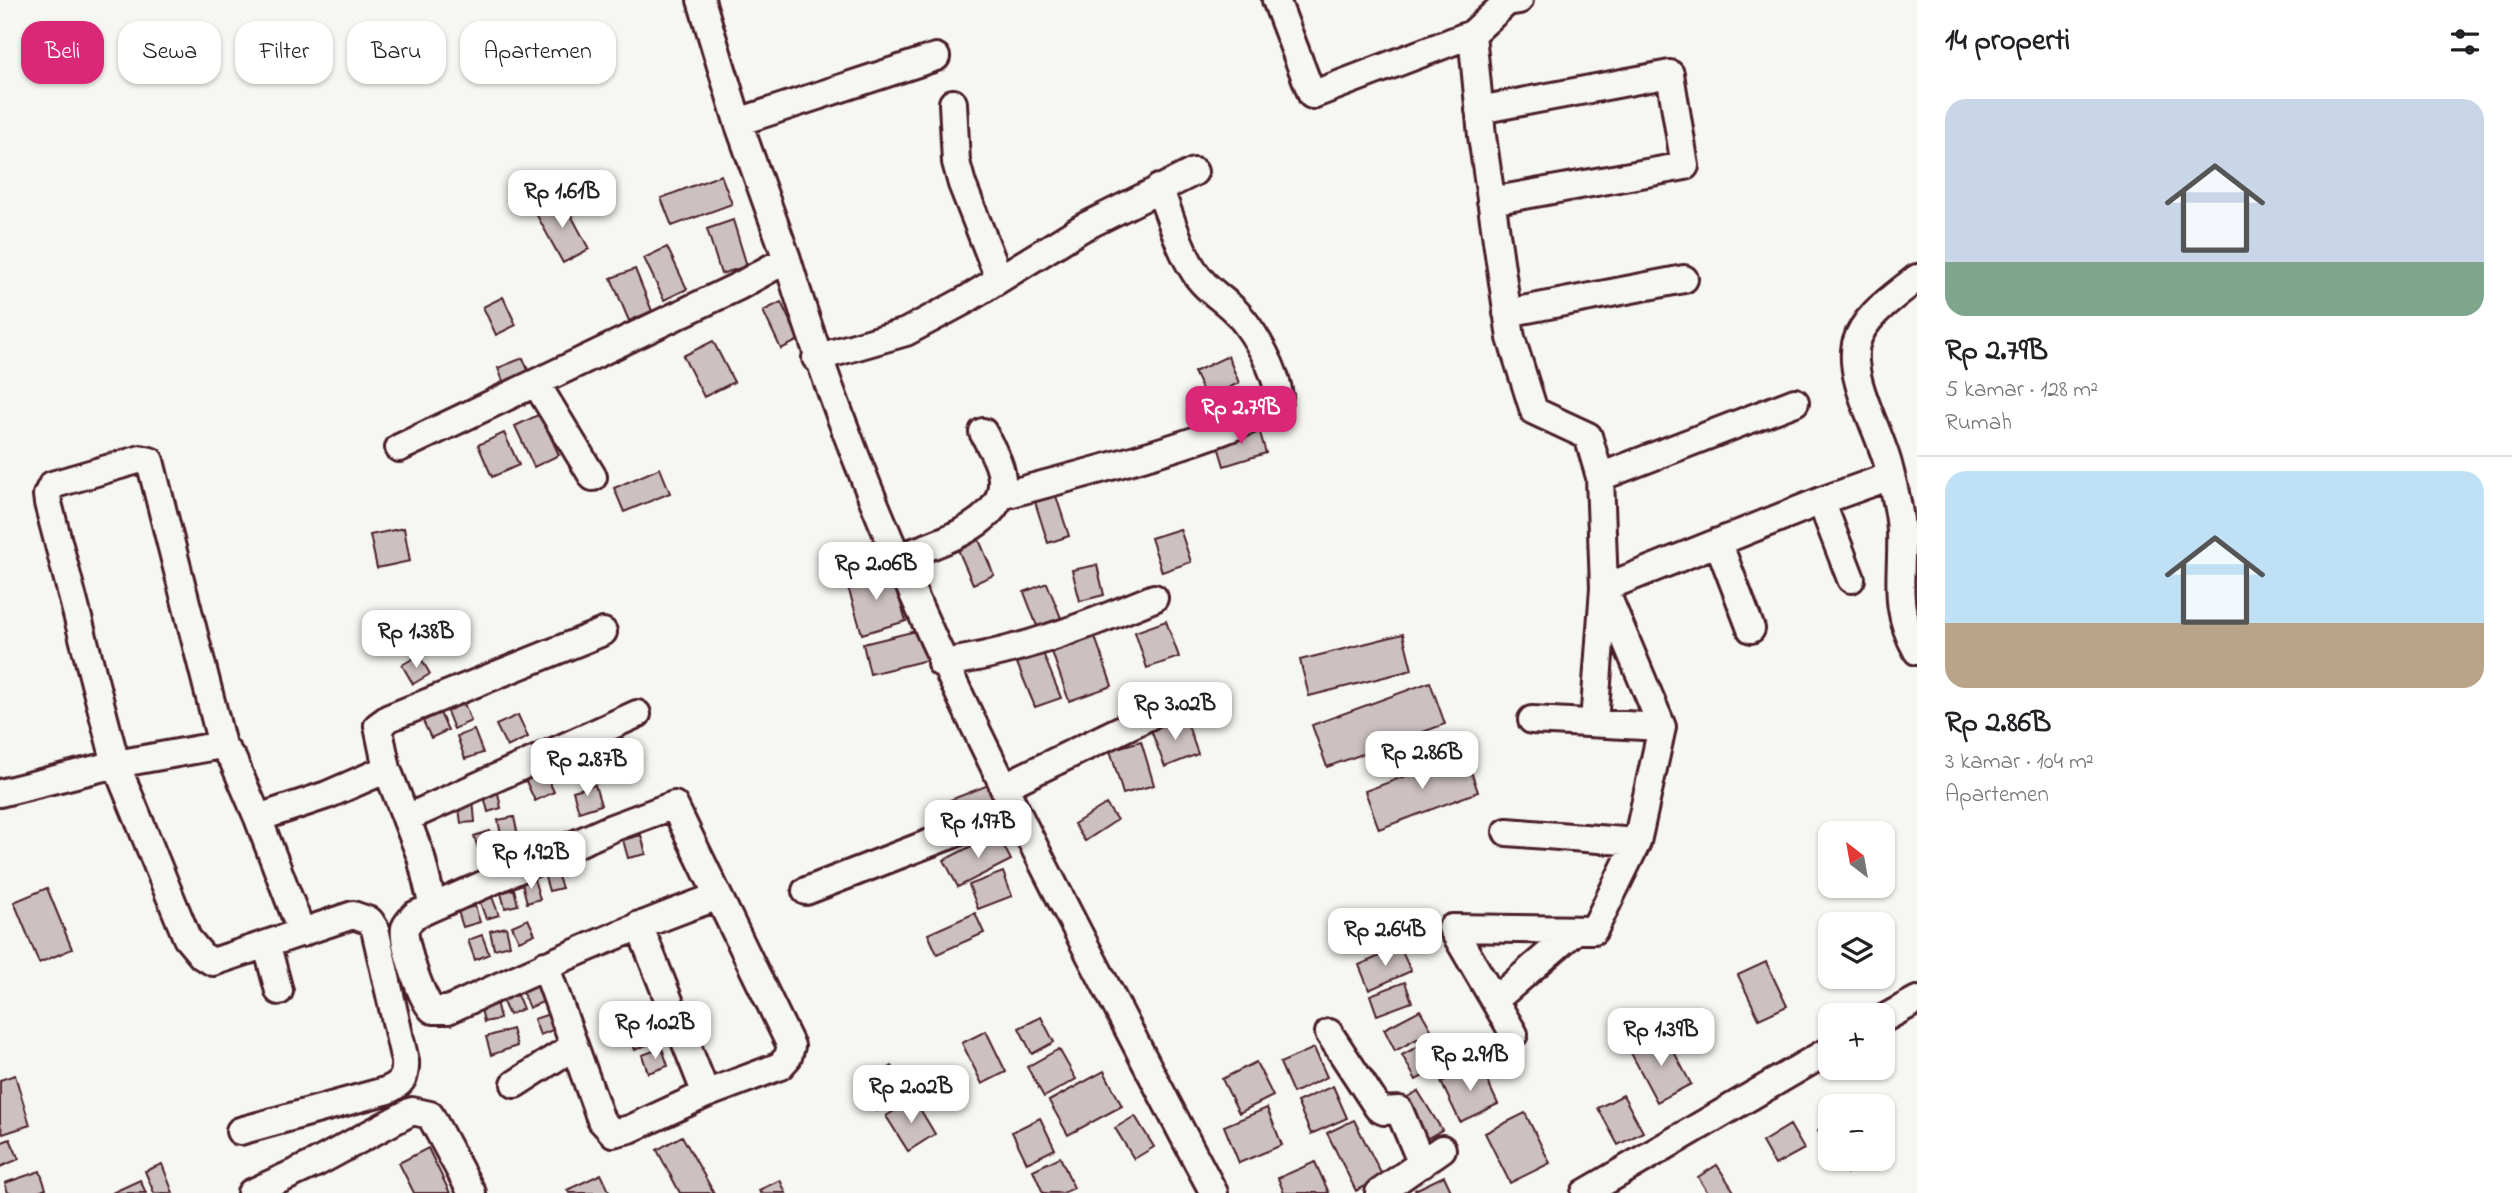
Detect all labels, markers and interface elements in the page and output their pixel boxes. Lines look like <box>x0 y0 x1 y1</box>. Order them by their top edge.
text: 14 properti <box>1945 20 2070 64</box>
chip: Beli <box>21 21 104 84</box>
chip: Sewa <box>118 21 221 84</box>
chip: Filter <box>235 21 333 84</box>
chip: Baru <box>347 21 446 84</box>
chip: Apartemen <box>460 21 616 84</box>
icon: filters <box>2446 23 2484 61</box>
icon: home <box>2152 145 2278 271</box>
pin: Rp 1.61B <box>490 170 634 230</box>
text: Rp 1.61B <box>524 176 600 209</box>
text: Rp 2.79B <box>1945 330 2048 374</box>
text: 5 kamar · 128 m² <box>1945 374 2098 407</box>
pin: Rp 2.79B <box>1169 386 1313 446</box>
text: Rp 2.79B <box>1202 392 1280 425</box>
text: Rumah <box>1945 407 2012 440</box>
icon: home <box>2152 517 2278 643</box>
pin: Rp 2.06B <box>804 542 948 602</box>
text: Rp 2.06B <box>835 548 917 581</box>
pin: Rp 1.38B <box>344 610 488 670</box>
text: Rp 1.38B <box>378 616 454 649</box>
pin: Rp 3.02B <box>1103 682 1247 742</box>
text: Rp 3.02B <box>1134 688 1216 721</box>
text: Rp 2.86B <box>1945 702 2051 746</box>
pin: Rp 2.86B <box>1350 732 1494 791</box>
text: Rp 2.86B <box>1381 737 1463 770</box>
pin: Rp 2.87B <box>515 738 659 798</box>
text: Rp 2.87B <box>547 744 627 777</box>
text: 3 kamar · 104 m² <box>1945 746 2094 779</box>
text: Apartemen <box>1945 779 2049 812</box>
pin: Rp 1.97B <box>906 800 1050 860</box>
text: Rp 1.97B <box>941 806 1015 839</box>
north arrow <box>1818 821 1895 898</box>
map controls <box>1818 821 1895 1171</box>
pin: Rp 1.92B <box>459 832 603 891</box>
text: Rp 1.92B <box>493 837 569 870</box>
pin: Rp 2.64B <box>1313 908 1457 968</box>
button: layers <box>1818 912 1895 989</box>
text: Rp 2.64B <box>1344 914 1426 947</box>
pin: Rp 1.02B <box>583 1002 727 1061</box>
button: + <box>1818 1003 1895 1080</box>
text: Rp 1.02B <box>615 1007 695 1040</box>
pin: Rp 1.39B <box>1589 1009 1733 1068</box>
text: Rp 1.39B <box>1624 1014 1698 1047</box>
pin: Rp 2.91B <box>1398 1034 1542 1093</box>
text: Rp 2.91B <box>1432 1039 1508 1072</box>
pin: Rp 2.02B <box>839 1066 983 1125</box>
text: Rp 2.02B <box>869 1071 953 1104</box>
button: − <box>1818 1094 1895 1171</box>

